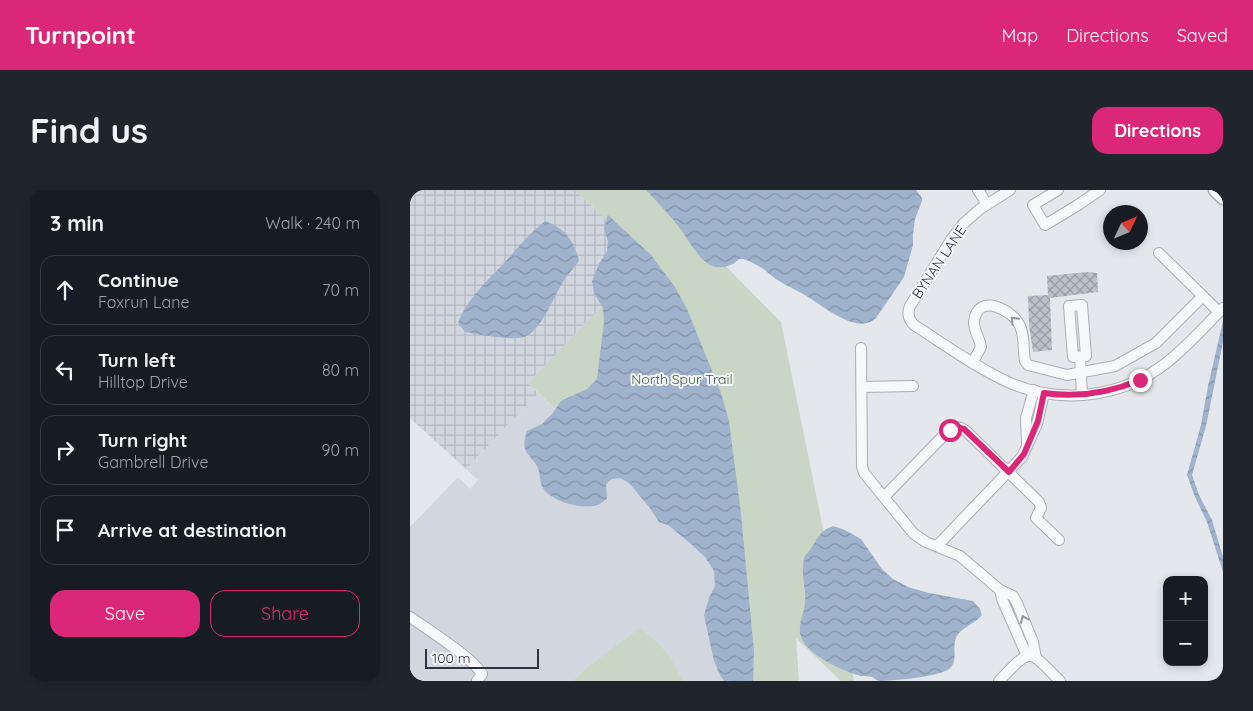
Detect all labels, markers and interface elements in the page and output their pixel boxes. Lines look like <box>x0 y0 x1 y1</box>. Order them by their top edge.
text: Turnpoint <box>25 20 136 50</box>
text: Map <box>1001 24 1038 47</box>
text: Directions <box>1066 24 1149 47</box>
text: Saved <box>1177 24 1228 47</box>
button: Directions <box>1092 107 1223 154</box>
text: Find us <box>30 108 148 152</box>
north arrow <box>1103 205 1148 250</box>
text: 3 min <box>50 210 104 236</box>
text: Walk · 240 m <box>265 213 360 233</box>
street label: BYNAN LANE <box>908 222 970 302</box>
text: Continue <box>98 268 179 292</box>
icon: ahead <box>51 276 79 304</box>
text: 70 m <box>322 280 359 300</box>
text: Foxrun Lane <box>98 292 189 312</box>
one-way arrow <box>1011 317 1020 326</box>
text: Turn left <box>98 348 176 372</box>
icon: left <box>51 356 79 384</box>
text: 80 m <box>322 360 359 380</box>
route end <box>1129 369 1152 392</box>
park label: North Spur Trail <box>631 370 733 388</box>
text: Hilltop Drive <box>98 372 188 392</box>
route start <box>939 419 962 442</box>
text: Turn right <box>98 428 187 452</box>
icon: right <box>51 436 79 464</box>
text: 90 m <box>322 440 359 460</box>
text: Gambrell Drive <box>98 452 208 472</box>
icon: arrive <box>51 516 79 544</box>
text: Arrive at destination <box>98 518 287 542</box>
map controls <box>1163 576 1208 666</box>
button: + <box>1163 576 1208 621</box>
button: Save <box>50 590 200 637</box>
button: Share <box>210 590 360 637</box>
one-way arrow <box>1020 616 1030 624</box>
button: − <box>1163 621 1208 666</box>
scale bar <box>425 646 539 669</box>
text: 100 m <box>432 649 470 667</box>

